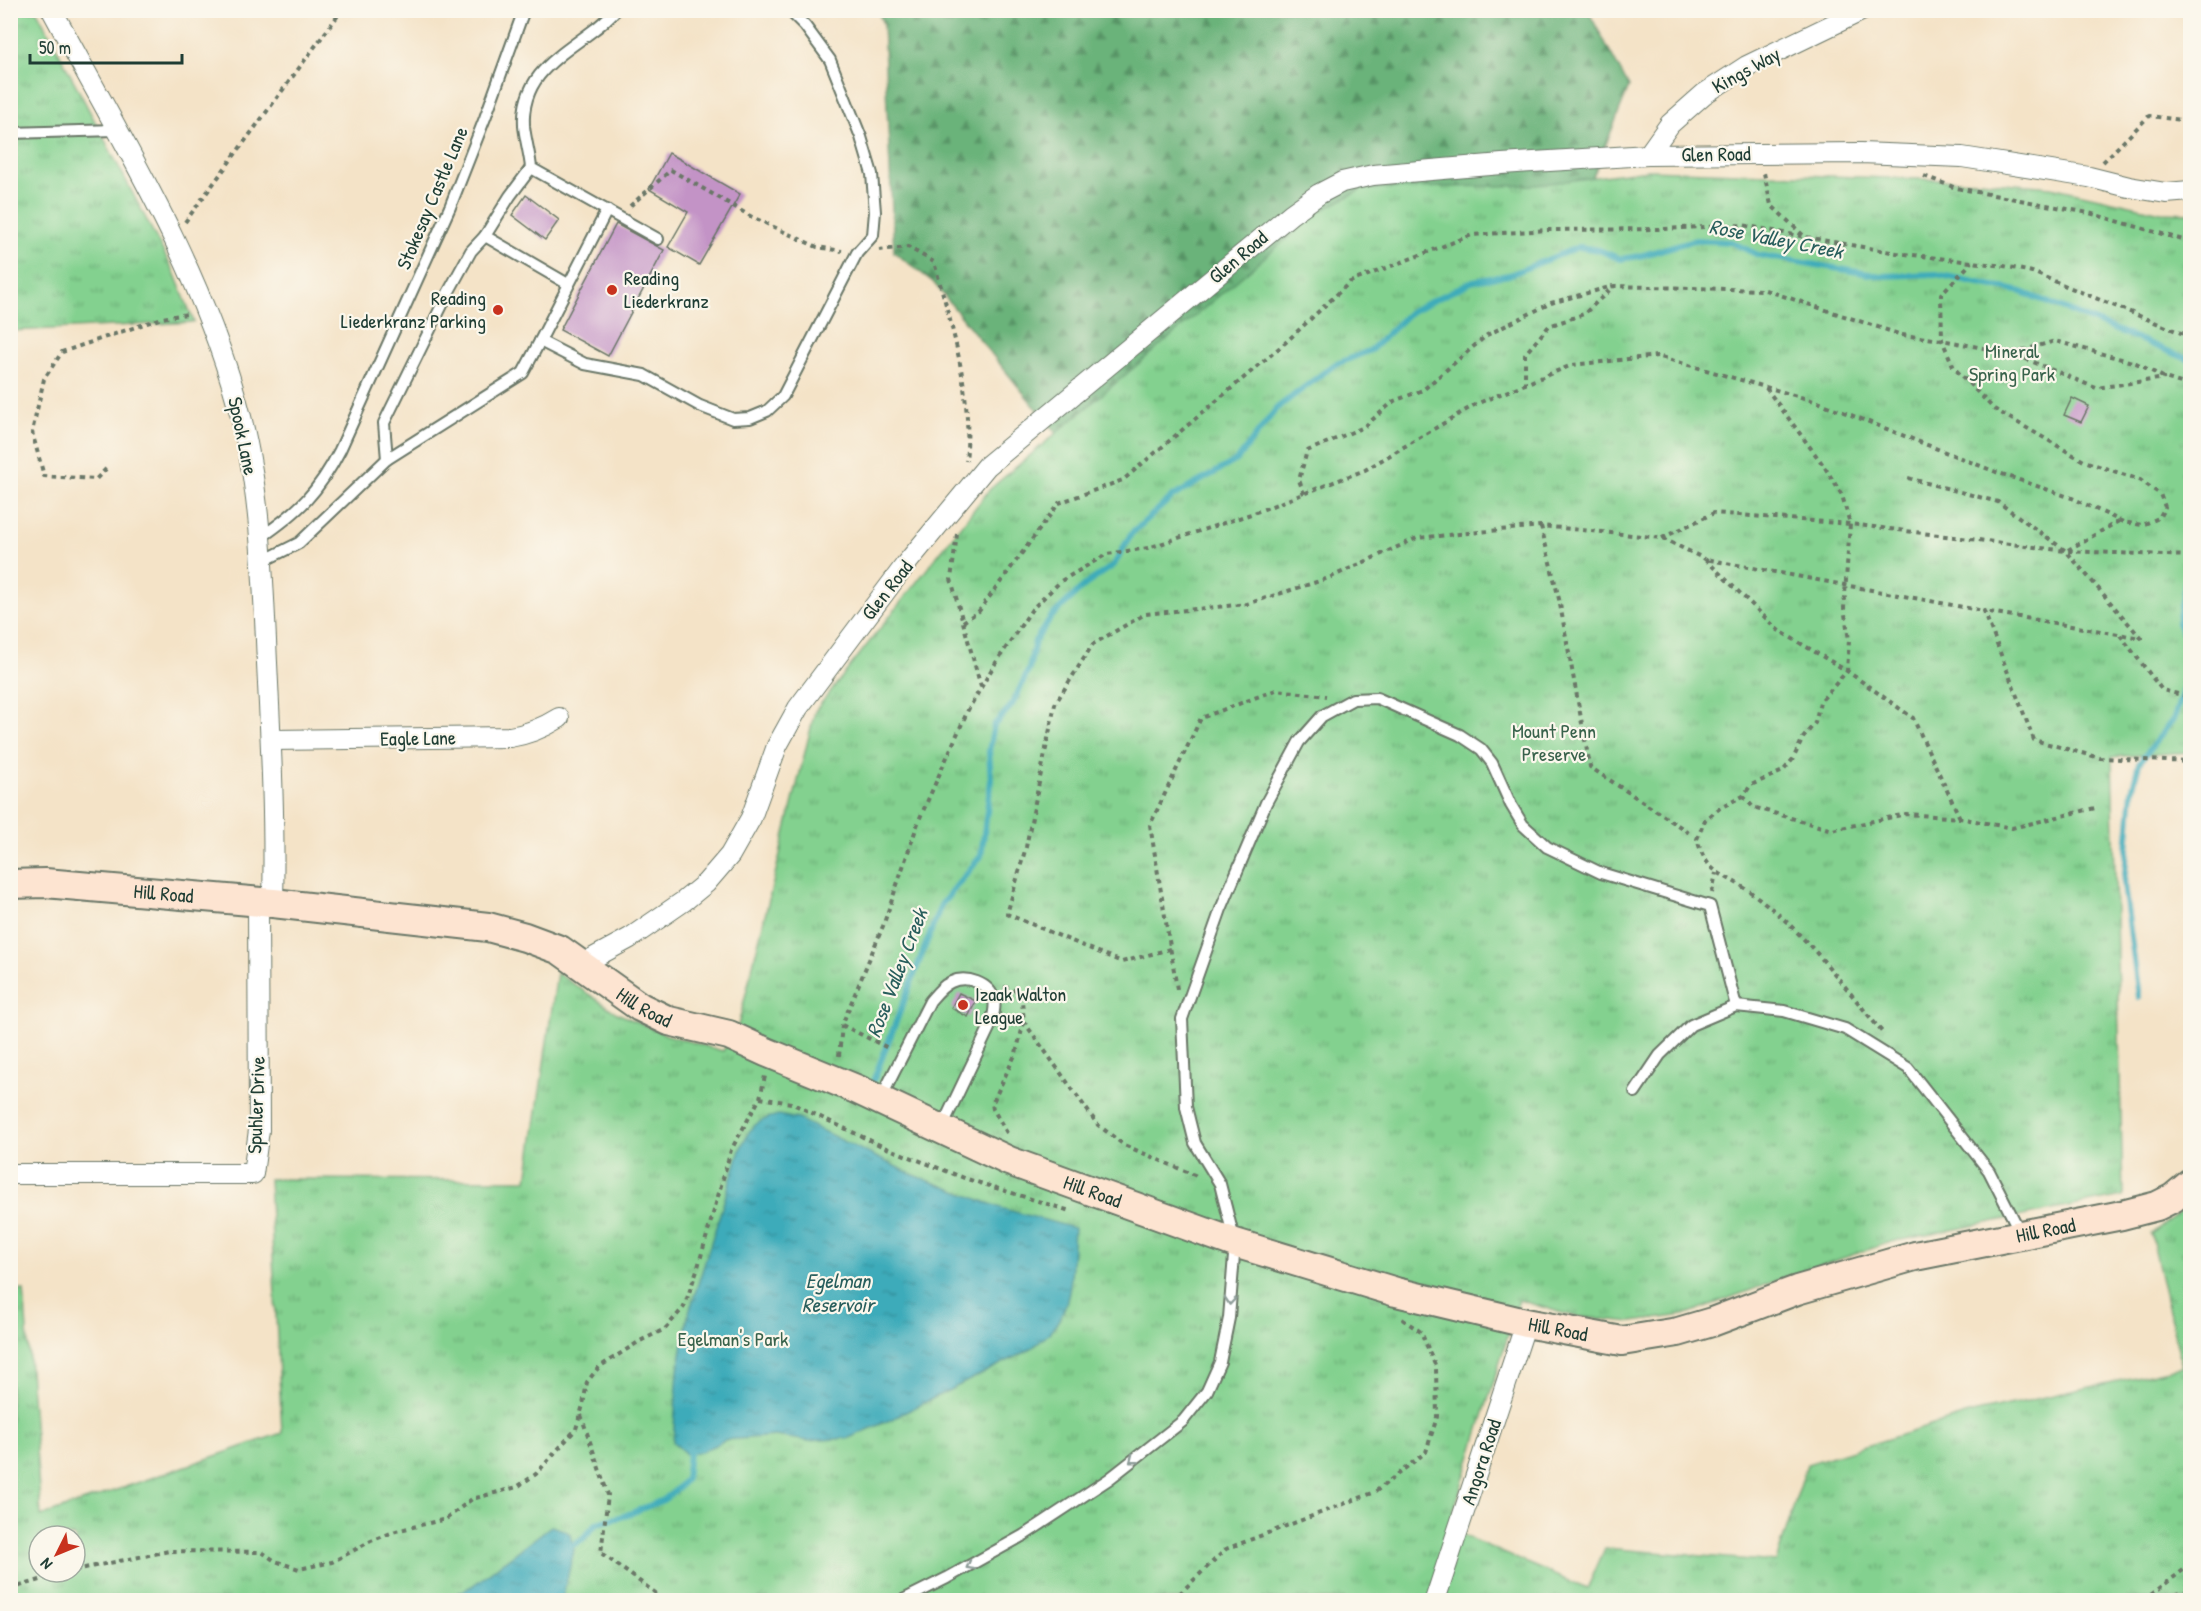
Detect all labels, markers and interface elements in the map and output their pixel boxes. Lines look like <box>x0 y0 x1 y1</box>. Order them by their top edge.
scale bar <box>30 27 182 65</box>
text: 50 m <box>39 35 71 60</box>
street label: Kings Way <box>1707 40 1785 99</box>
street label: Stokesay Castle Lane <box>389 122 474 273</box>
street label: Glen Road <box>1681 139 1751 168</box>
water label: Rose Valley Creek <box>1707 211 1848 266</box>
street label: Glen Road <box>1202 224 1273 289</box>
place label: Reading Liederkranz <box>624 264 709 314</box>
marker: Reading Liederkranz <box>605 283 619 297</box>
place label: Reading Liederkranz Parking <box>341 284 486 334</box>
marker: Reading Liederkranz Parking <box>491 303 505 317</box>
park label: Mineral Spring Park <box>1969 337 2055 387</box>
street label: Spook Lane <box>222 394 265 477</box>
street label: Glen Road <box>855 554 919 625</box>
park label: Mount Penn Preserve <box>1512 717 1596 767</box>
street label: Eagle Lane <box>380 723 456 752</box>
street label: Hill Road <box>133 877 195 909</box>
water label: Rose Valley Creek <box>859 902 935 1041</box>
street label: Hill Road <box>611 980 677 1033</box>
place label: Izaak Walton League <box>975 980 1066 1030</box>
marker: Izaak Walton League <box>956 998 970 1012</box>
street label: Spuhler Drive <box>240 1056 271 1154</box>
street label: Hill Road <box>1060 1168 1126 1214</box>
street label: Hill Road <box>2013 1211 2078 1249</box>
water label: Egelman Reservoir <box>802 1266 877 1319</box>
one-way arrow <box>1224 1297 1237 1306</box>
street label: Hill Road <box>1526 1310 1590 1347</box>
park label: Egelman's Park <box>678 1325 788 1352</box>
street label: Angora Road <box>1454 1415 1507 1508</box>
one-way arrow <box>1129 1453 1140 1464</box>
north arrow <box>27 1524 87 1584</box>
text: N <box>35 1553 57 1575</box>
one-way arrow <box>966 1559 976 1570</box>

